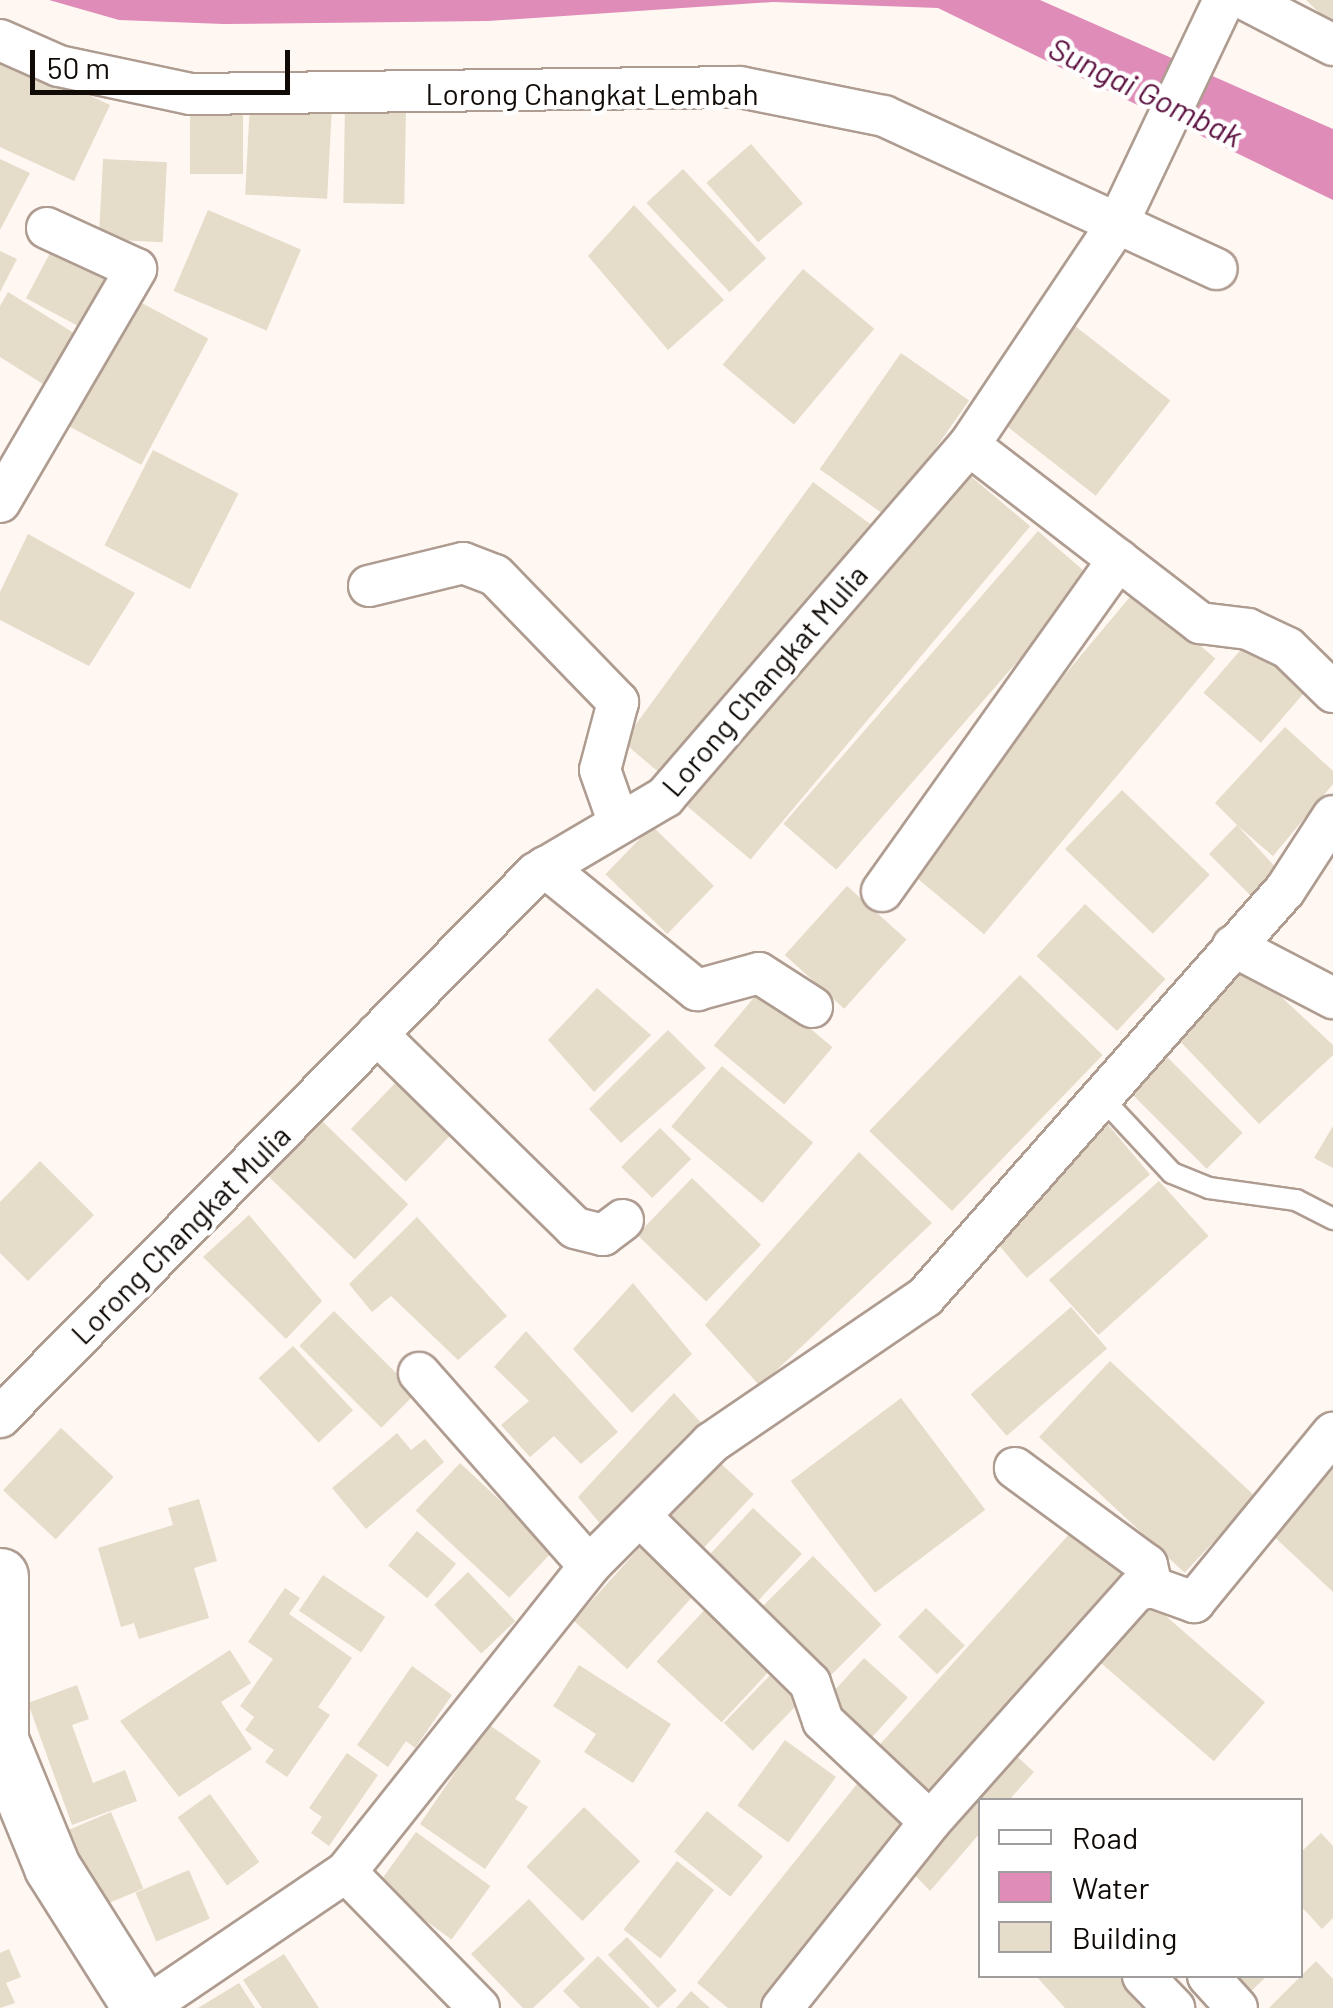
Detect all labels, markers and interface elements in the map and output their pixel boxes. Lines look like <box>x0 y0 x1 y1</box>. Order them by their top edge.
water label: Sungai Gombak <box>1043 28 1249 154</box>
scale bar <box>35 30 295 92</box>
text: 50 m <box>47 49 110 85</box>
street label: Lorong Changkat Lembah <box>425 75 759 111</box>
street label: Lorong Changkat Mulia <box>654 557 874 803</box>
street label: Lorong Changkat Mulia <box>63 1117 297 1351</box>
legend <box>978 1798 1303 1978</box>
text: Road <box>1072 1819 1138 1855</box>
text: Water <box>1072 1869 1150 1905</box>
text: Building <box>1072 1919 1177 1955</box>

